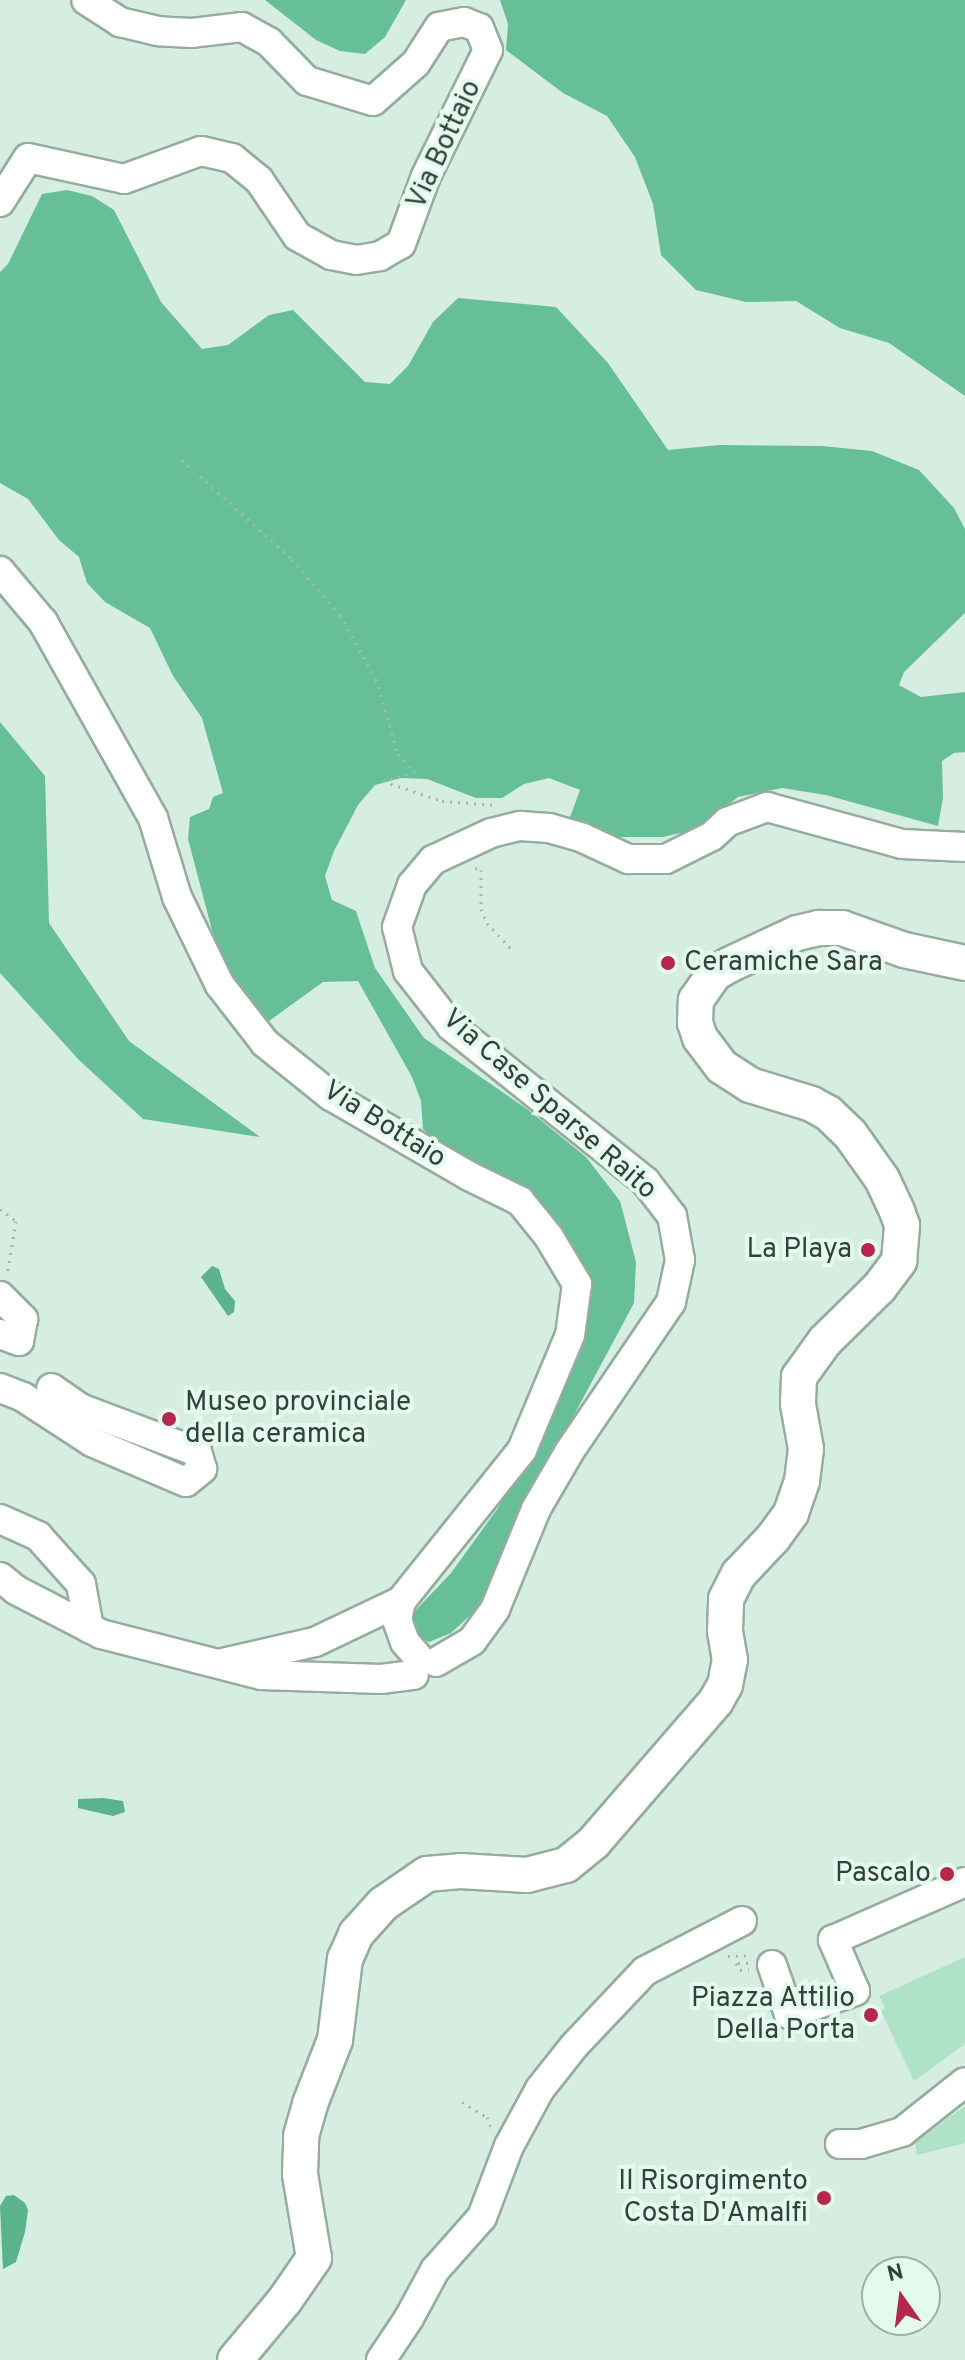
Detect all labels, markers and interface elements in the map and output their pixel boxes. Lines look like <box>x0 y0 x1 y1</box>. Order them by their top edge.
street label: Via Bottaio <box>400 75 490 215</box>
place label: Ceramiche Sara <box>684 946 883 980</box>
marker: Ceramiche Sara <box>659 954 677 972</box>
street label: Via Case Sparse Raito <box>435 1003 663 1207</box>
street label: Via Bottaio <box>316 1074 452 1176</box>
place label: La Playa <box>746 1233 852 1267</box>
marker: La Playa <box>859 1241 877 1259</box>
place label: Museo provinciale della ceramica <box>185 1386 411 1452</box>
marker: Museo provinciale della ceramica <box>160 1410 178 1428</box>
place label: Pascalo <box>835 1857 931 1891</box>
marker: Pascalo <box>938 1865 956 1883</box>
place label: Piazza Attilio Della Porta <box>690 1982 855 2048</box>
marker: Piazza Attilio Della Porta <box>862 2006 880 2024</box>
place label: Il Risorgimento Costa D'Amalfi <box>618 2165 808 2231</box>
marker: Il Risorgimento Costa D'Amalfi <box>815 2189 833 2207</box>
north arrow <box>861 2256 941 2336</box>
text: N <box>885 2259 906 2289</box>

